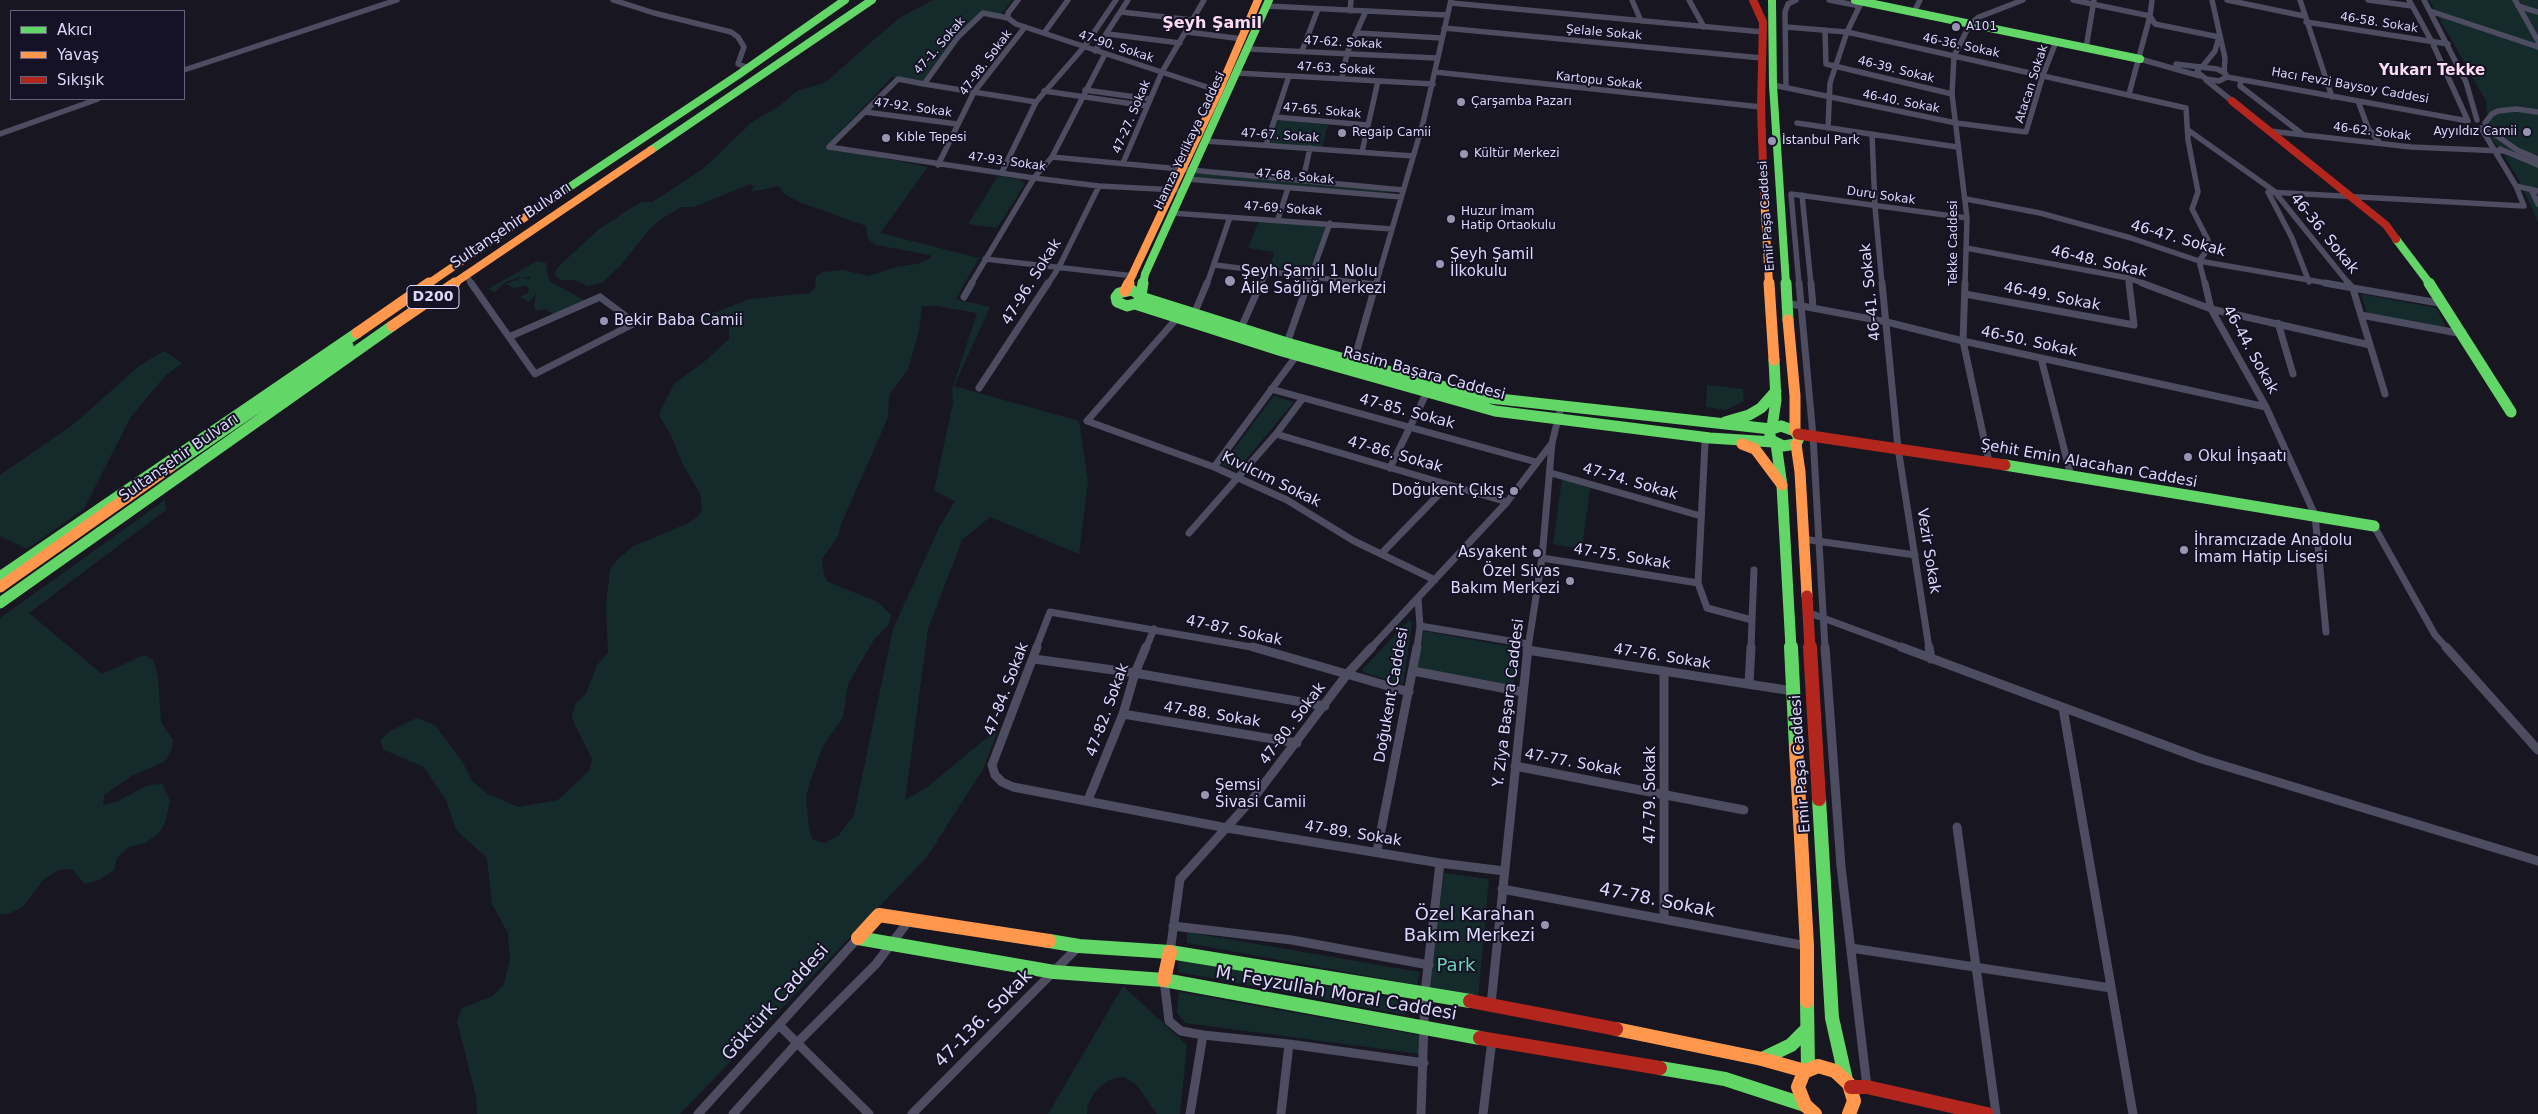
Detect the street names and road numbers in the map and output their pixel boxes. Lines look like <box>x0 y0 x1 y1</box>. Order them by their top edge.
street label: 46-58. Sokak <box>2339 10 2419 36</box>
street label: 47-1. Sokak <box>911 15 969 77</box>
street label: Şelale Sokak <box>1565 23 1643 43</box>
street label: 47-98. Sokak <box>957 27 1015 99</box>
street label: 47-90. Sokak <box>1076 28 1156 66</box>
street label: 46-36. Sokak <box>1921 31 2001 61</box>
street label: 47-62. Sokak <box>1303 34 1383 52</box>
street label: Atacan Sokak <box>2013 43 2051 125</box>
street label: 46-39. Sokak <box>1856 54 1936 86</box>
street label: 47-63. Sokak <box>1296 60 1376 78</box>
street label: Hacı Fevzi Baysoy Caddesi <box>2270 65 2430 107</box>
street label: Kartopu Sokak <box>1555 69 1643 93</box>
street label: Hamza Yerlikaya Caddesi <box>1152 70 1228 212</box>
street label: 47-27. Sokak <box>1110 78 1154 156</box>
street label: 46-40. Sokak <box>1861 87 1941 117</box>
street label: 47-92. Sokak <box>873 95 953 121</box>
street label: 47-65. Sokak <box>1282 100 1362 122</box>
street label: 46-62. Sokak <box>2332 120 2412 144</box>
street label: 47-67. Sokak <box>1240 126 1320 146</box>
street label: 47-93. Sokak <box>967 149 1047 175</box>
street label: Emir Paşa Caddesi <box>1756 160 1778 272</box>
street label: 47-68. Sokak <box>1255 166 1335 188</box>
street label: Sultanşehir Bulvarı <box>447 179 575 273</box>
street label: Duru Sokak <box>1846 184 1916 208</box>
street label: 46-36. Sokak <box>2286 190 2362 278</box>
street label: 47-69. Sokak <box>1243 199 1323 219</box>
street label: Tekke Caddesi <box>1947 200 1961 286</box>
street label: 46-47. Sokak <box>2128 217 2228 261</box>
street label: 47-96. Sokak <box>998 236 1066 328</box>
street label: 46-41. Sokak <box>1857 242 1885 342</box>
street label: 46-48. Sokak <box>2049 242 2149 282</box>
street label: 46-49. Sokak <box>2002 279 2102 315</box>
road number: D200 <box>407 286 459 308</box>
street label: 46-44. Sokak <box>2218 303 2282 397</box>
street label: 46-50. Sokak <box>1979 323 2079 361</box>
street label: Rasim Başara Caddesi <box>1341 344 1507 404</box>
street label: 47-85. Sokak <box>1357 391 1457 433</box>
street label: Sultanşehir Bulvarı <box>116 410 242 506</box>
street label: 47-86. Sokak <box>1345 433 1445 477</box>
street label: Şehit Emin Alacahan Caddesi <box>1979 436 2199 492</box>
street label: Kıvılcım Sokak <box>1219 448 1323 512</box>
street label: 47-74. Sokak <box>1580 460 1680 504</box>
street label: Vezir Sokak <box>1912 507 1944 595</box>
street label: 47-75. Sokak <box>1572 540 1672 574</box>
street label: 47-87. Sokak <box>1184 612 1284 650</box>
street label: Y. Ziya Başara Caddesi <box>1490 618 1528 788</box>
street label: Doğukent Caddesi <box>1371 626 1413 764</box>
street label: 47-84. Sokak <box>981 640 1033 738</box>
street label: 47-76. Sokak <box>1612 640 1712 674</box>
street label: 47-82. Sokak <box>1083 661 1133 759</box>
street label: 47-80. Sokak <box>1256 679 1330 769</box>
street label: Emir Paşa Caddesi <box>1787 694 1815 834</box>
street label: 47-88. Sokak <box>1162 698 1262 732</box>
street label: 47-77. Sokak <box>1523 746 1623 780</box>
street label: 47-79. Sokak <box>1642 746 1660 844</box>
street label: 47-89. Sokak <box>1303 817 1403 851</box>
street label: 47-78. Sokak <box>1597 879 1717 923</box>
street label: Göktürk Caddesi <box>718 940 834 1066</box>
street label: M. Feyzullah Moral Caddesi <box>1214 962 1458 1026</box>
street label: 47-136. Sokak <box>931 966 1037 1072</box>

